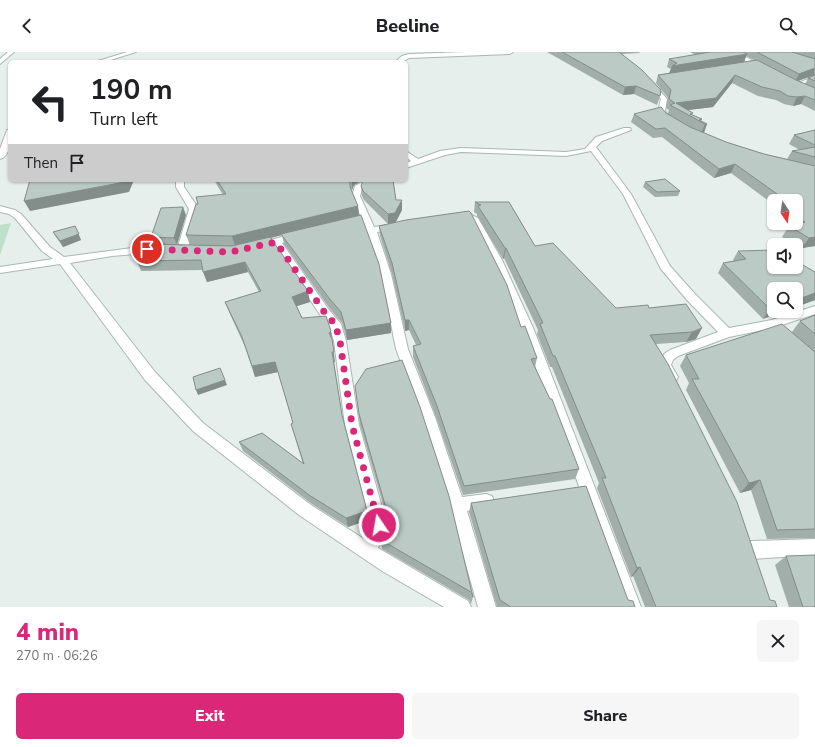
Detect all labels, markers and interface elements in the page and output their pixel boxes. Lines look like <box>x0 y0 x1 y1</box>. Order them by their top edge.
text: Beeline <box>376 14 439 38</box>
icon: back <box>16 15 38 37</box>
icon: search <box>777 15 799 37</box>
text: 190 m <box>90 71 173 109</box>
icon: left <box>24 76 76 128</box>
text: Turn left <box>90 107 158 131</box>
icon: arrive <box>66 152 88 174</box>
text: Then <box>24 153 58 173</box>
north arrow <box>767 194 803 230</box>
map controls <box>767 194 803 318</box>
pin <box>130 232 164 266</box>
icon: arrive <box>136 238 158 260</box>
button: sound <box>767 238 803 274</box>
button: search <box>767 282 803 318</box>
position arrow <box>358 504 400 546</box>
text: 4 min <box>16 616 79 648</box>
button: close <box>757 620 799 662</box>
text: 270 m · 06:26 <box>16 647 98 665</box>
button: Exit <box>16 693 404 739</box>
button: Share <box>412 693 799 739</box>

